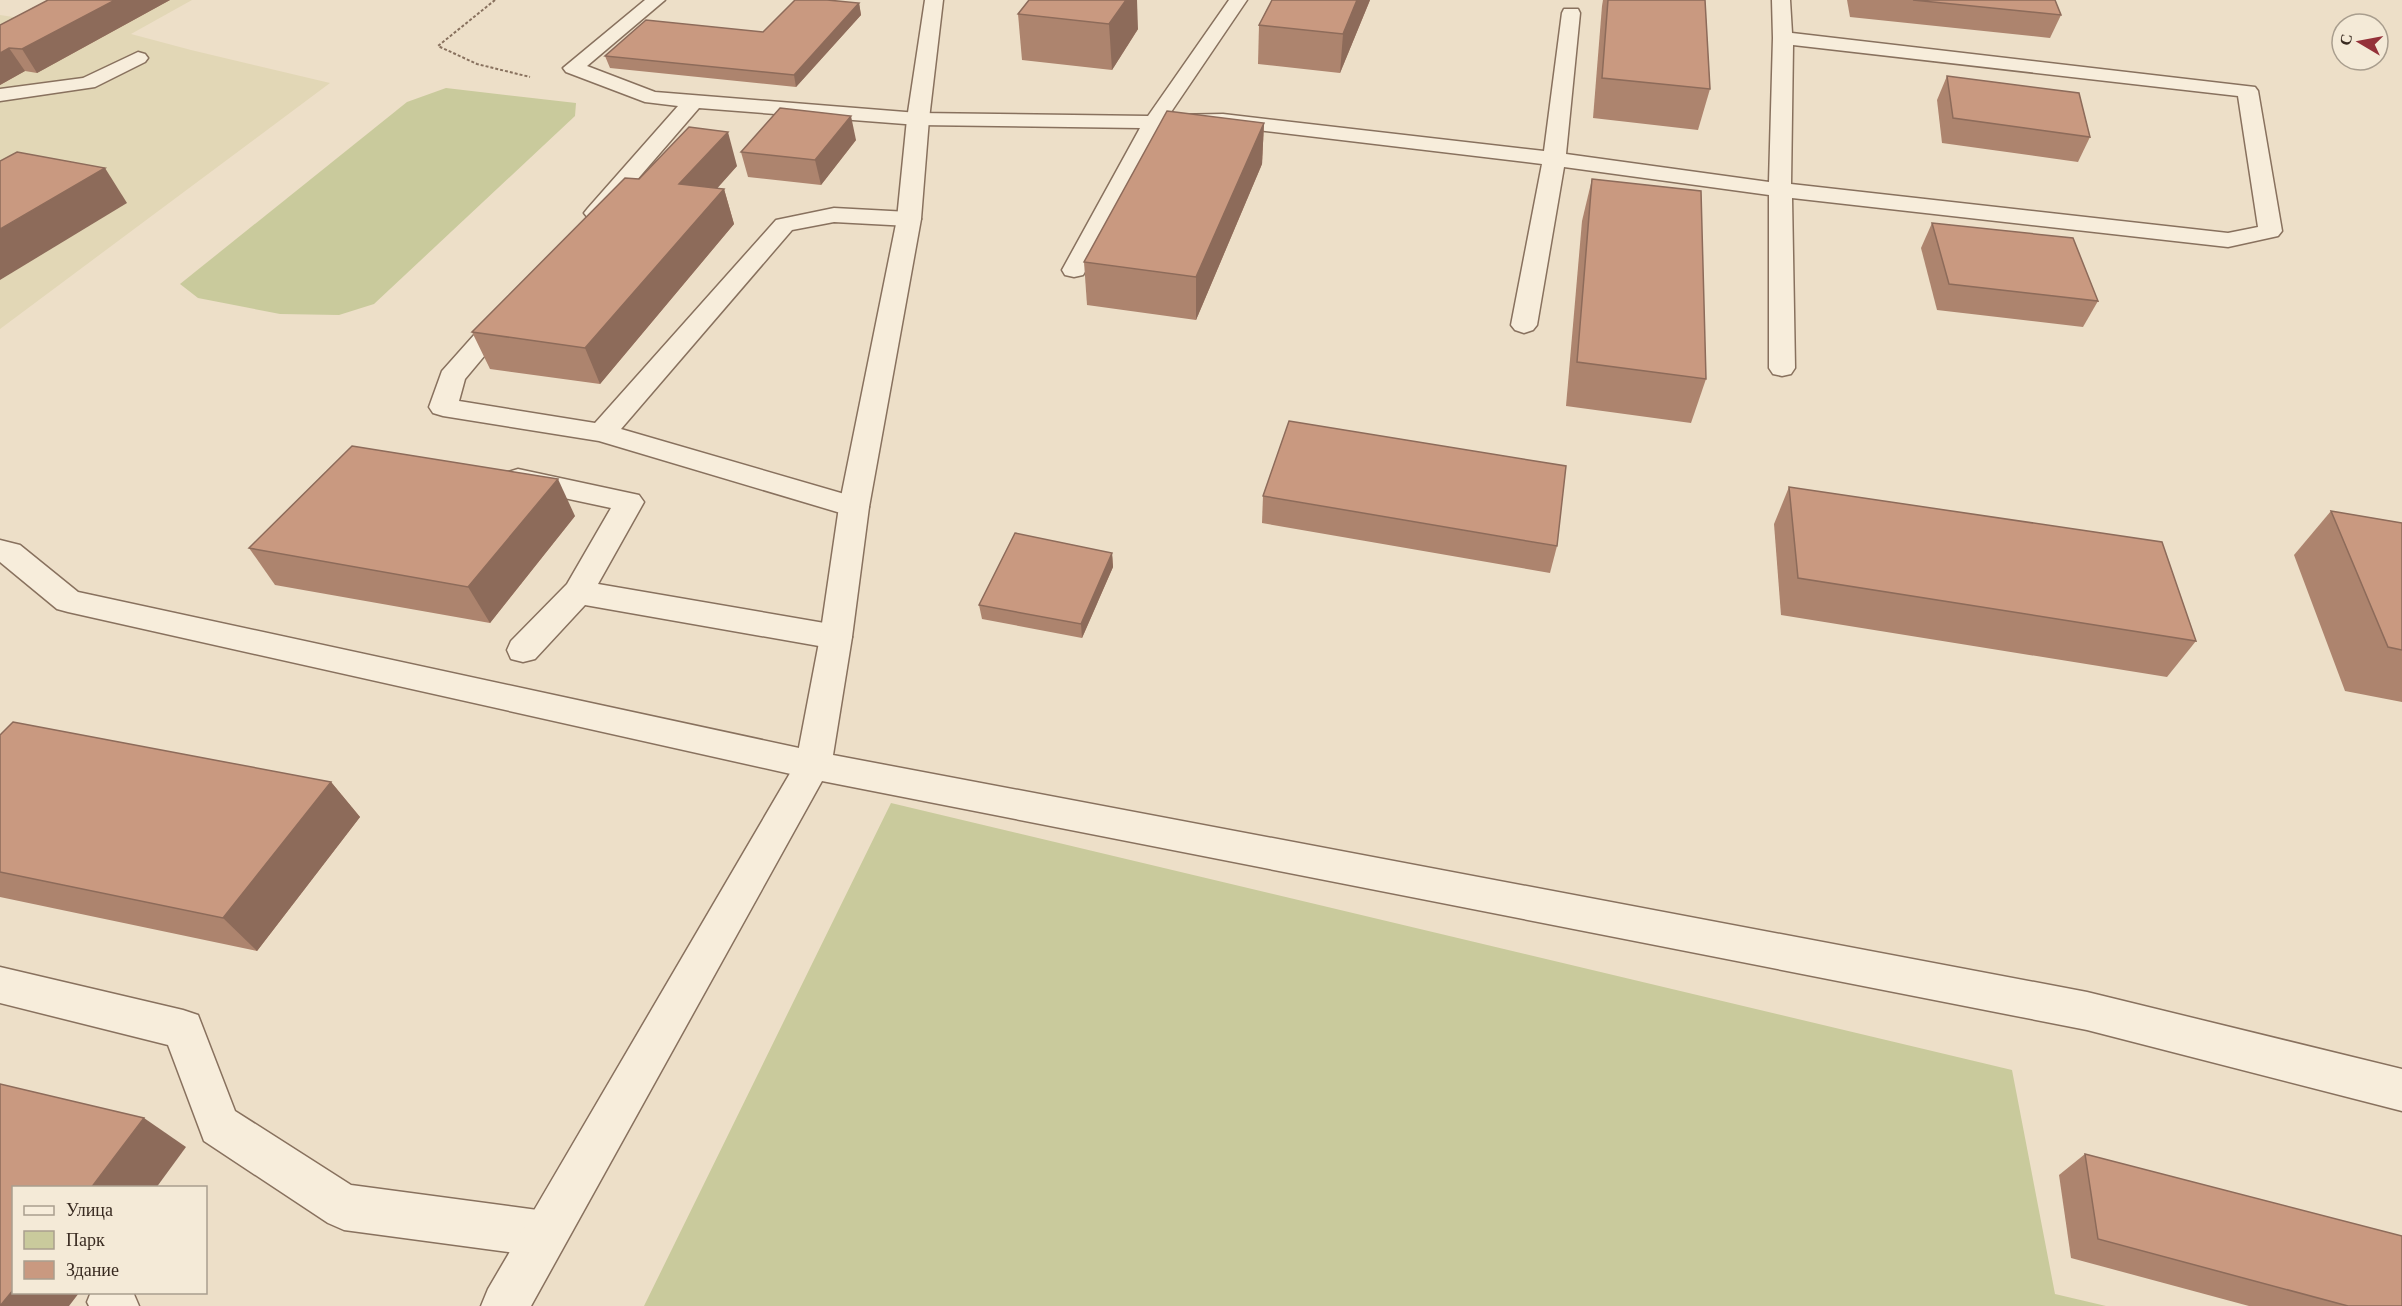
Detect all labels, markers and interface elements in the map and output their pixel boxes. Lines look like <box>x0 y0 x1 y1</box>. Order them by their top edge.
north arrow <box>2330 12 2390 72</box>
text: С <box>2334 32 2356 47</box>
legend <box>12 1186 207 1294</box>
text: Улица <box>66 1199 113 1221</box>
text: Парк <box>66 1229 105 1251</box>
text: Здание <box>66 1259 119 1281</box>

